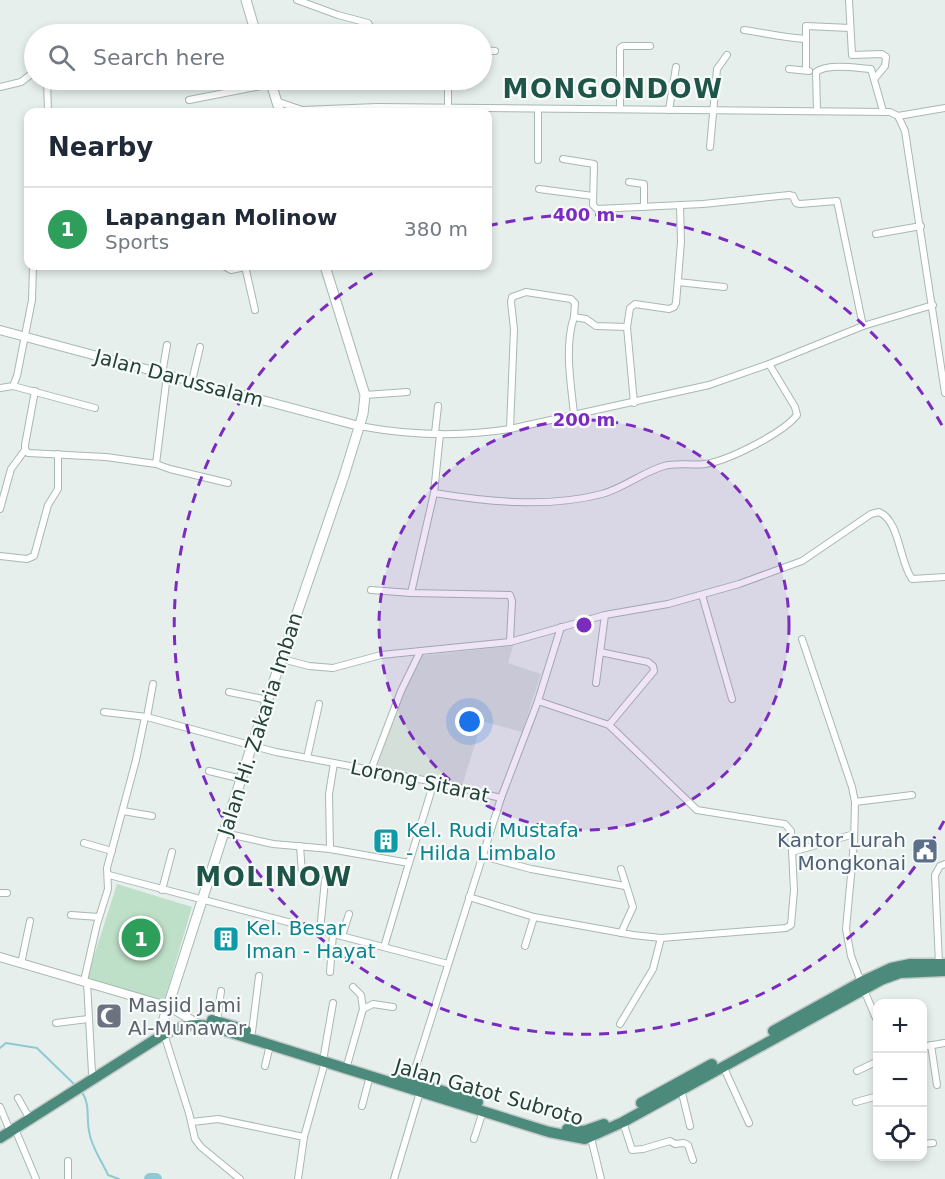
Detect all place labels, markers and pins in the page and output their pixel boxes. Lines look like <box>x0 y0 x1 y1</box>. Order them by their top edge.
centre of rings <box>574 615 594 635</box>
place label: Kel. Rudi Mustafa - Hilda Limbalo <box>406 818 579 865</box>
building icon: Kel. Rudi Mustafa - Hilda Limbalo <box>371 826 401 856</box>
place label: Kantor Lurah Mongkonai <box>777 828 906 875</box>
public building icon: Kantor Lurah Mongkonai <box>910 836 940 866</box>
pin: 1 <box>122 916 160 960</box>
place label: Kel. Besar Iman - Hayat <box>246 916 376 963</box>
building icon: Kel. Besar Iman - Hayat <box>211 924 241 954</box>
place label: Masjid Jami Al-Munawar <box>128 993 247 1040</box>
mosque icon: Masjid Jami Al-Munawar <box>94 1001 124 1031</box>

